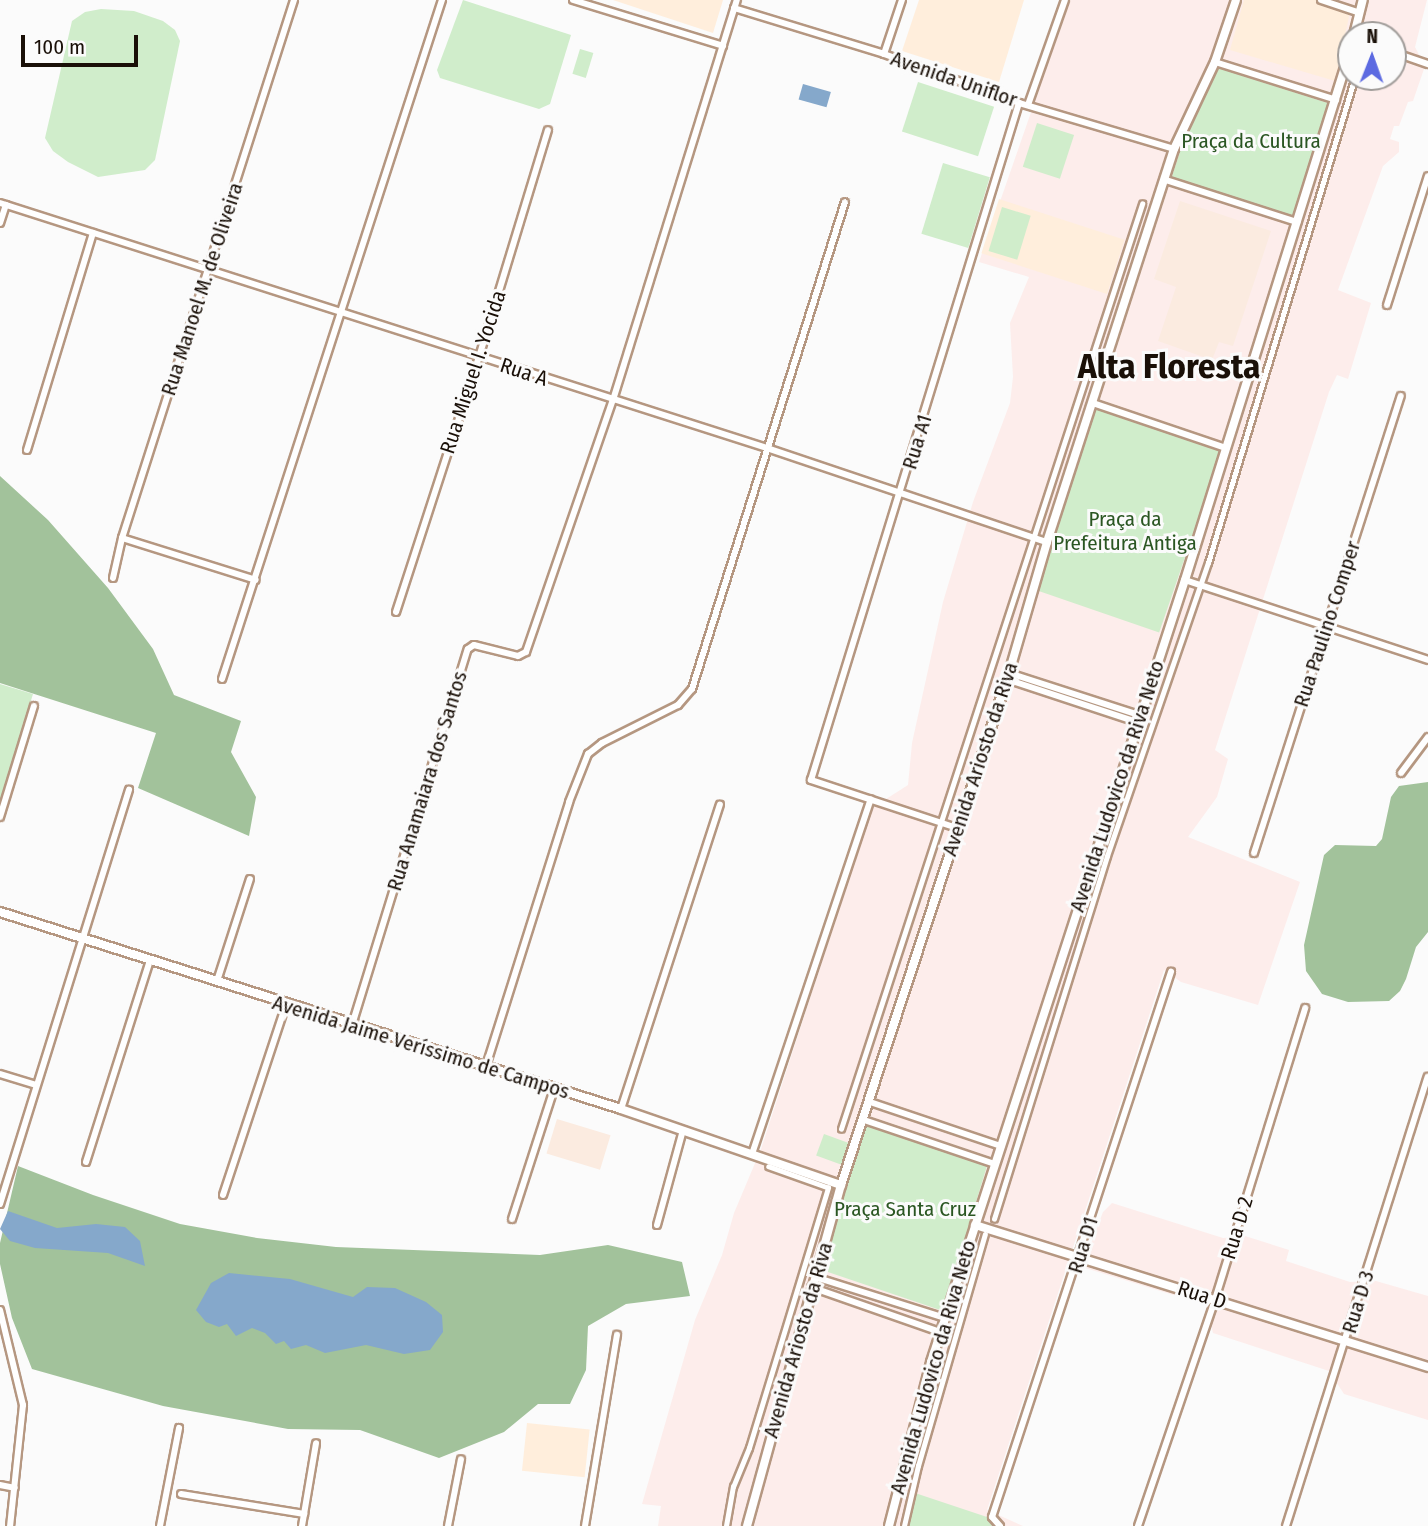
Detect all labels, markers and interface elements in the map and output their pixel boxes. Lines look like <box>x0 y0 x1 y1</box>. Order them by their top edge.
scale bar <box>24 21 142 65</box>
north arrow <box>1337 21 1407 91</box>
text: N <box>1366 25 1378 48</box>
text: 100 m <box>34 34 85 60</box>
street label: Avenida Uniflor <box>888 46 1020 112</box>
park label: Praça da Cultura <box>1181 128 1321 154</box>
street label: Rua Manoel M. de Oliveira <box>156 179 248 399</box>
street label: Rua Miguel I. Yocida <box>435 287 511 457</box>
district label: Alta Floresta <box>1078 345 1260 387</box>
street label: Rua A <box>497 352 551 392</box>
street label: Rua A1 <box>897 412 937 472</box>
park label: Praça da Prefeitura Antiga <box>1053 506 1197 556</box>
street label: Rua Paulino Comper <box>1288 538 1366 710</box>
street label: Avenida Ludovico da Riva Neto <box>1064 657 1170 915</box>
street label: Avenida Ariosto da Riva <box>937 659 1023 859</box>
street label: Rua Anamaiara dos Santos <box>382 668 472 894</box>
street label: Avenida Jaime Veríssimo de Campos <box>269 990 573 1104</box>
street label: Rua D 2 <box>1216 1194 1258 1262</box>
park label: Praça Santa Cruz <box>834 1196 976 1222</box>
street label: Rua D1 <box>1063 1214 1103 1276</box>
street label: Avenida Ludovico da Riva Neto <box>885 1237 981 1497</box>
street label: Avenida Ariosto da Riva <box>758 1239 838 1441</box>
street label: Rua D 3 <box>1337 1268 1379 1336</box>
street label: Rua D <box>1174 1275 1230 1315</box>

